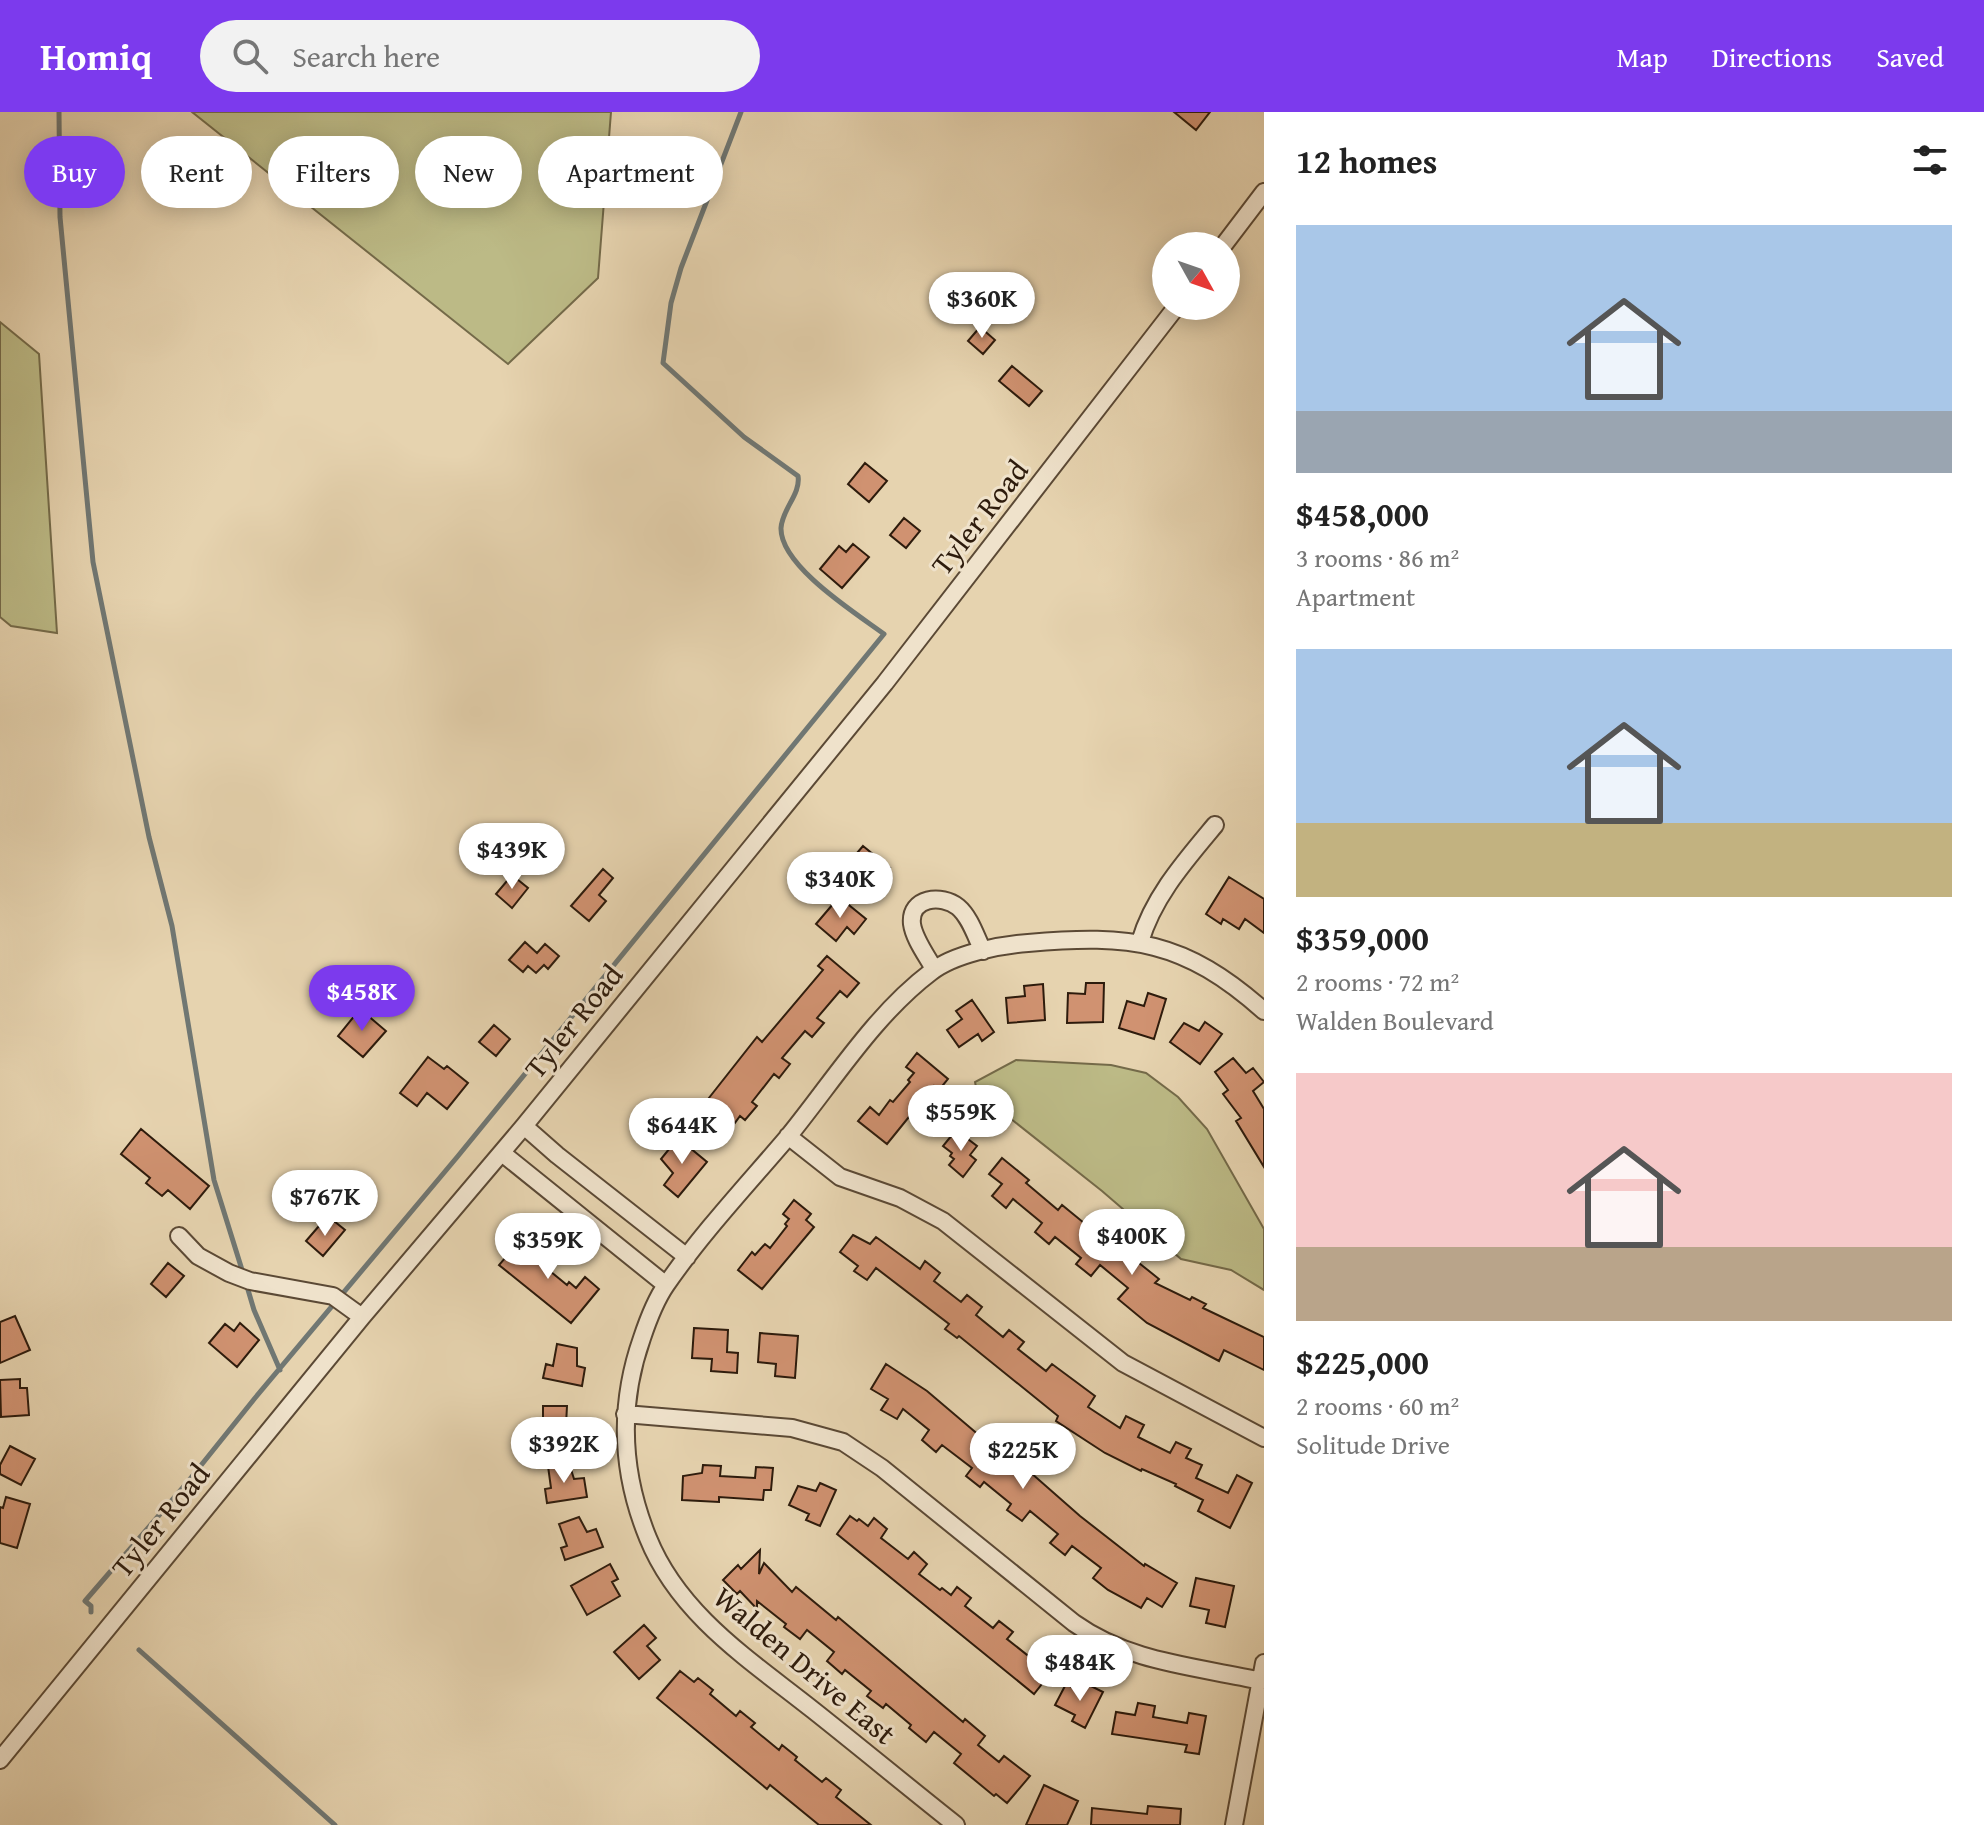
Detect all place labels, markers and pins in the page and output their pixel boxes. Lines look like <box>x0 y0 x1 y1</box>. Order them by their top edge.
pin: $360K <box>926 272 1038 340</box>
pin: $439K <box>456 823 568 891</box>
pin: $340K <box>784 852 896 920</box>
pin: $458K <box>306 965 418 1033</box>
pin: $559K <box>905 1085 1017 1153</box>
pin: $644K <box>626 1098 738 1166</box>
pin: $767K <box>269 1170 381 1238</box>
pin: $400K <box>1076 1209 1188 1277</box>
pin: $359K <box>492 1213 604 1281</box>
pin: $392K <box>508 1417 620 1485</box>
pin: $225K <box>967 1423 1079 1491</box>
pin: $484K <box>1024 1635 1136 1703</box>

